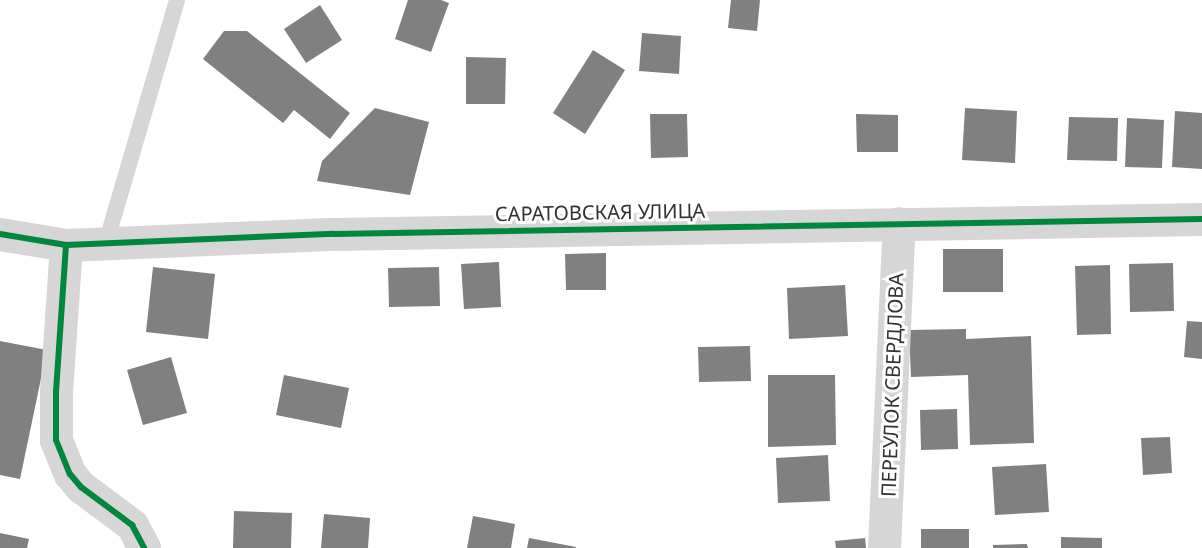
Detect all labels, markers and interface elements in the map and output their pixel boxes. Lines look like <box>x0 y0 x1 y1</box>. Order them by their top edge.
street label: САРАТОВСКАЯ УЛИЦА <box>495 198 705 226</box>
street label: ПЕРЕУЛОК СВЕРДЛОВА <box>876 272 908 498</box>

